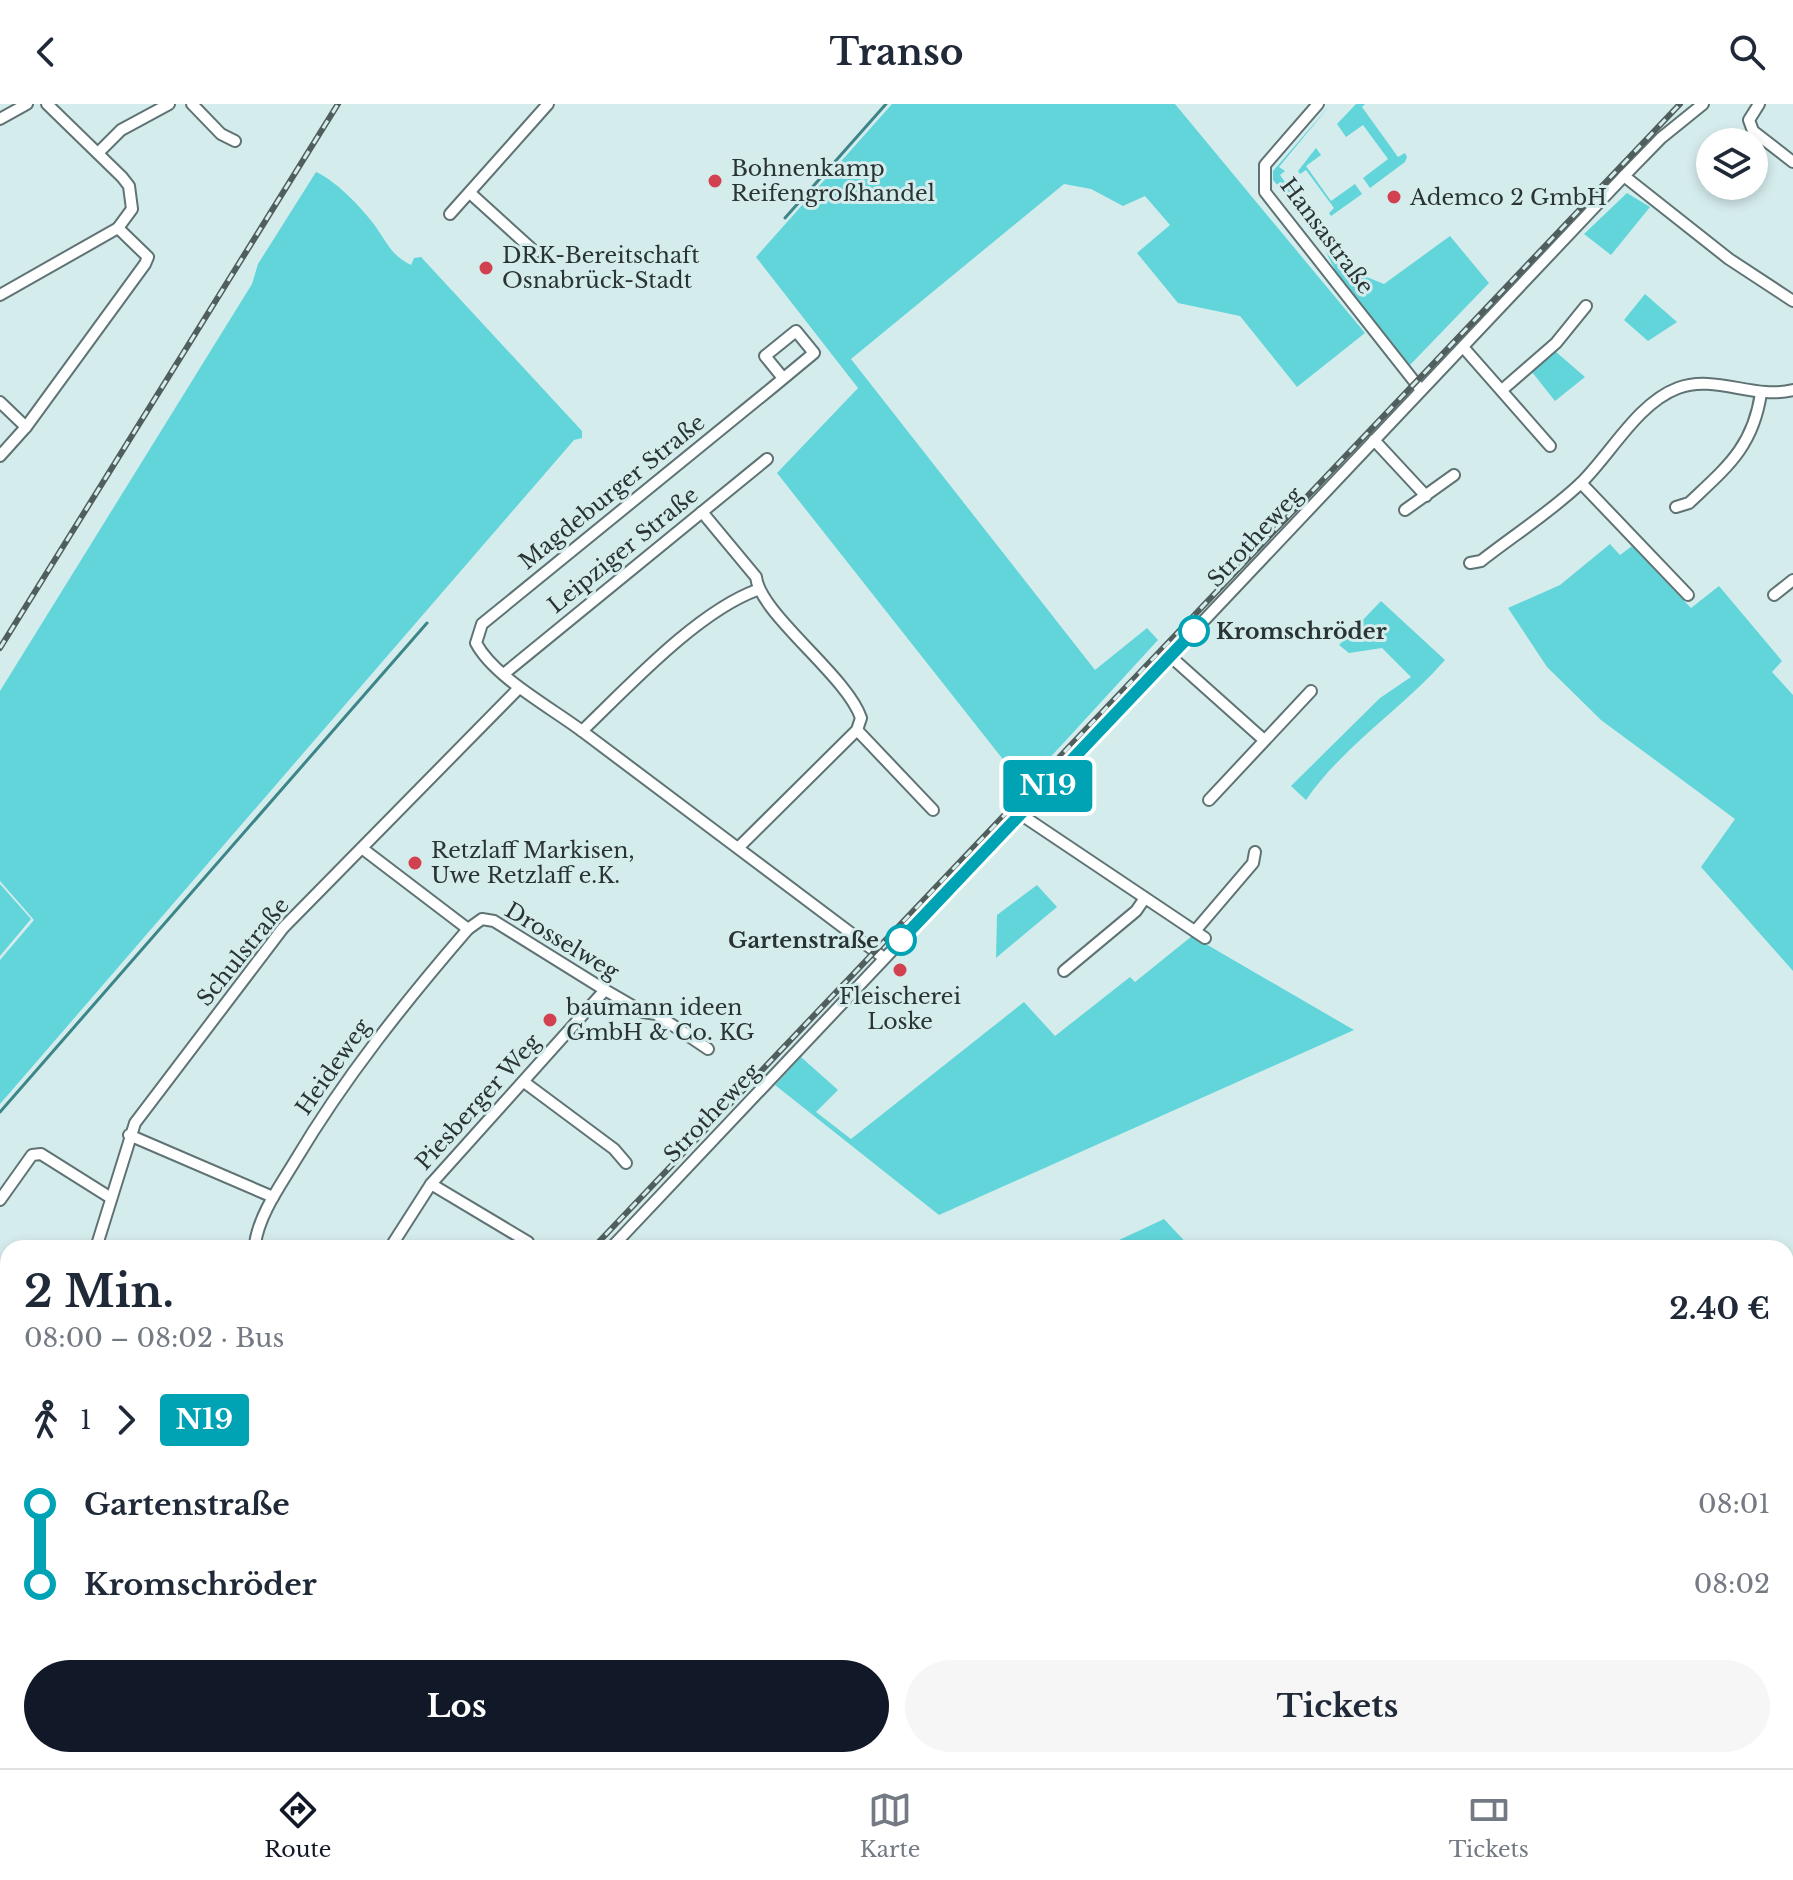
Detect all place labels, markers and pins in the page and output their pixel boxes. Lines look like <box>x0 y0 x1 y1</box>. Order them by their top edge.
place label: Bohnenkamp Reifengroßhandel <box>731 155 935 207</box>
marker: Bohnenkamp Reifengroßhandel <box>706 172 724 190</box>
place label: Ademco 2 GmbH <box>1409 184 1607 211</box>
marker: Ademco 2 GmbH <box>1385 188 1403 206</box>
place label: DRK-Bereitschaft Osnabrück-Stadt <box>502 242 700 294</box>
marker: DRK-Bereitschaft Osnabrück-Stadt <box>477 259 495 277</box>
marker: Kromschröder <box>1179 616 1209 646</box>
place label: Kromschröder <box>1216 618 1387 645</box>
place label: Retzlaff Markisen, Uwe Retzlaff e.K. <box>431 837 635 889</box>
marker: Retzlaff Markisen, Uwe Retzlaff e.K. <box>406 854 424 872</box>
marker: Gartenstraße <box>886 925 916 955</box>
place label: Gartenstraße <box>728 927 879 954</box>
marker: Fleischerei Loske <box>891 961 909 979</box>
place label: Fleischerei Loske <box>839 983 961 1035</box>
place label: baumann ideen GmbH & Co. KG <box>565 994 754 1046</box>
marker: baumann ideen GmbH & Co. KG <box>541 1011 559 1029</box>

